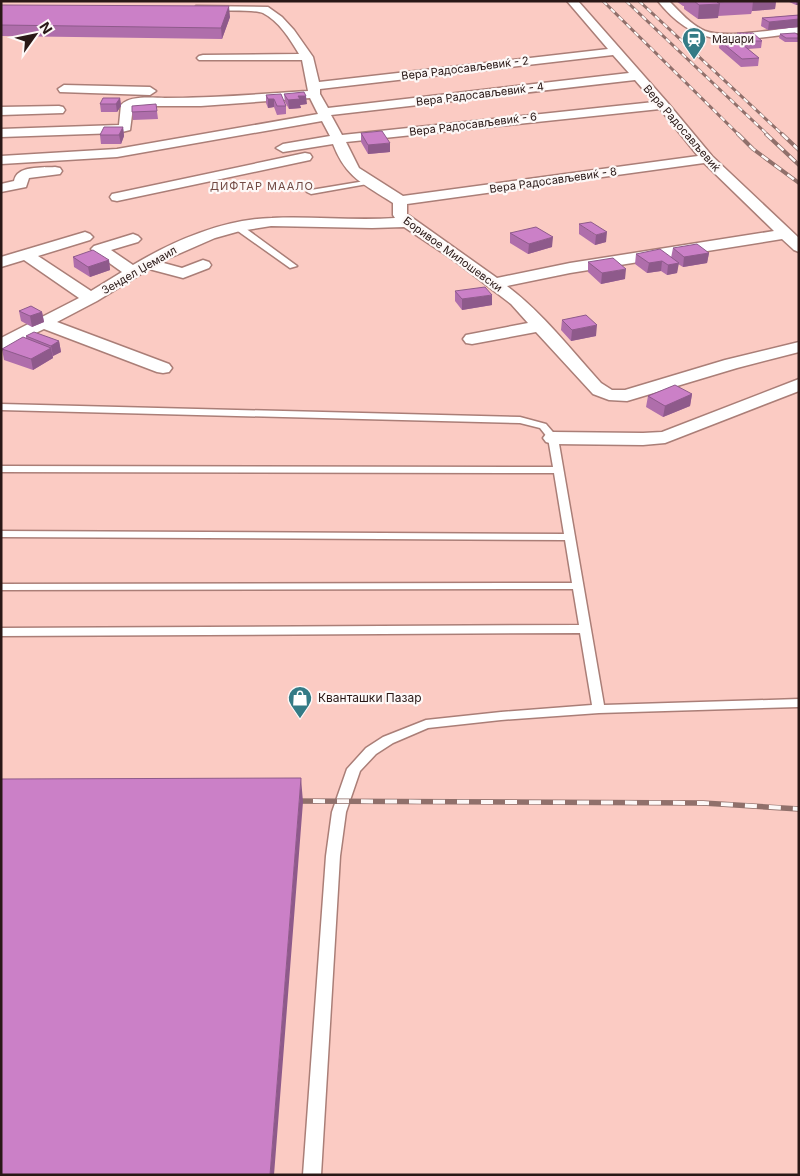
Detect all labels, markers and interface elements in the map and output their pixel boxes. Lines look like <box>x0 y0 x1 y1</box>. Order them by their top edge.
north arrow <box>10 10 60 60</box>
text: N <box>36 19 56 37</box>
station icon: Маџари <box>681 26 707 60</box>
place label: Маџари <box>712 32 754 46</box>
street label: Вера Радосављевиќ - 2 <box>400 53 530 83</box>
street label: Вера Радосављевиќ - 4 <box>415 79 545 109</box>
street label: Вера Радосављевиќ <box>640 82 724 174</box>
street label: Вера Радосављевиќ - 6 <box>408 109 538 139</box>
street label: Вера Радосављевиќ - 8 <box>488 164 618 196</box>
district label: ДИФТАР МААЛО <box>210 179 314 193</box>
street label: Боривое Милошевски <box>401 213 505 295</box>
street label: Зендел Џемаил <box>99 243 179 297</box>
shop icon: Кванташки Пазар <box>287 685 313 719</box>
place label: Кванташки Пазар <box>318 690 422 705</box>

